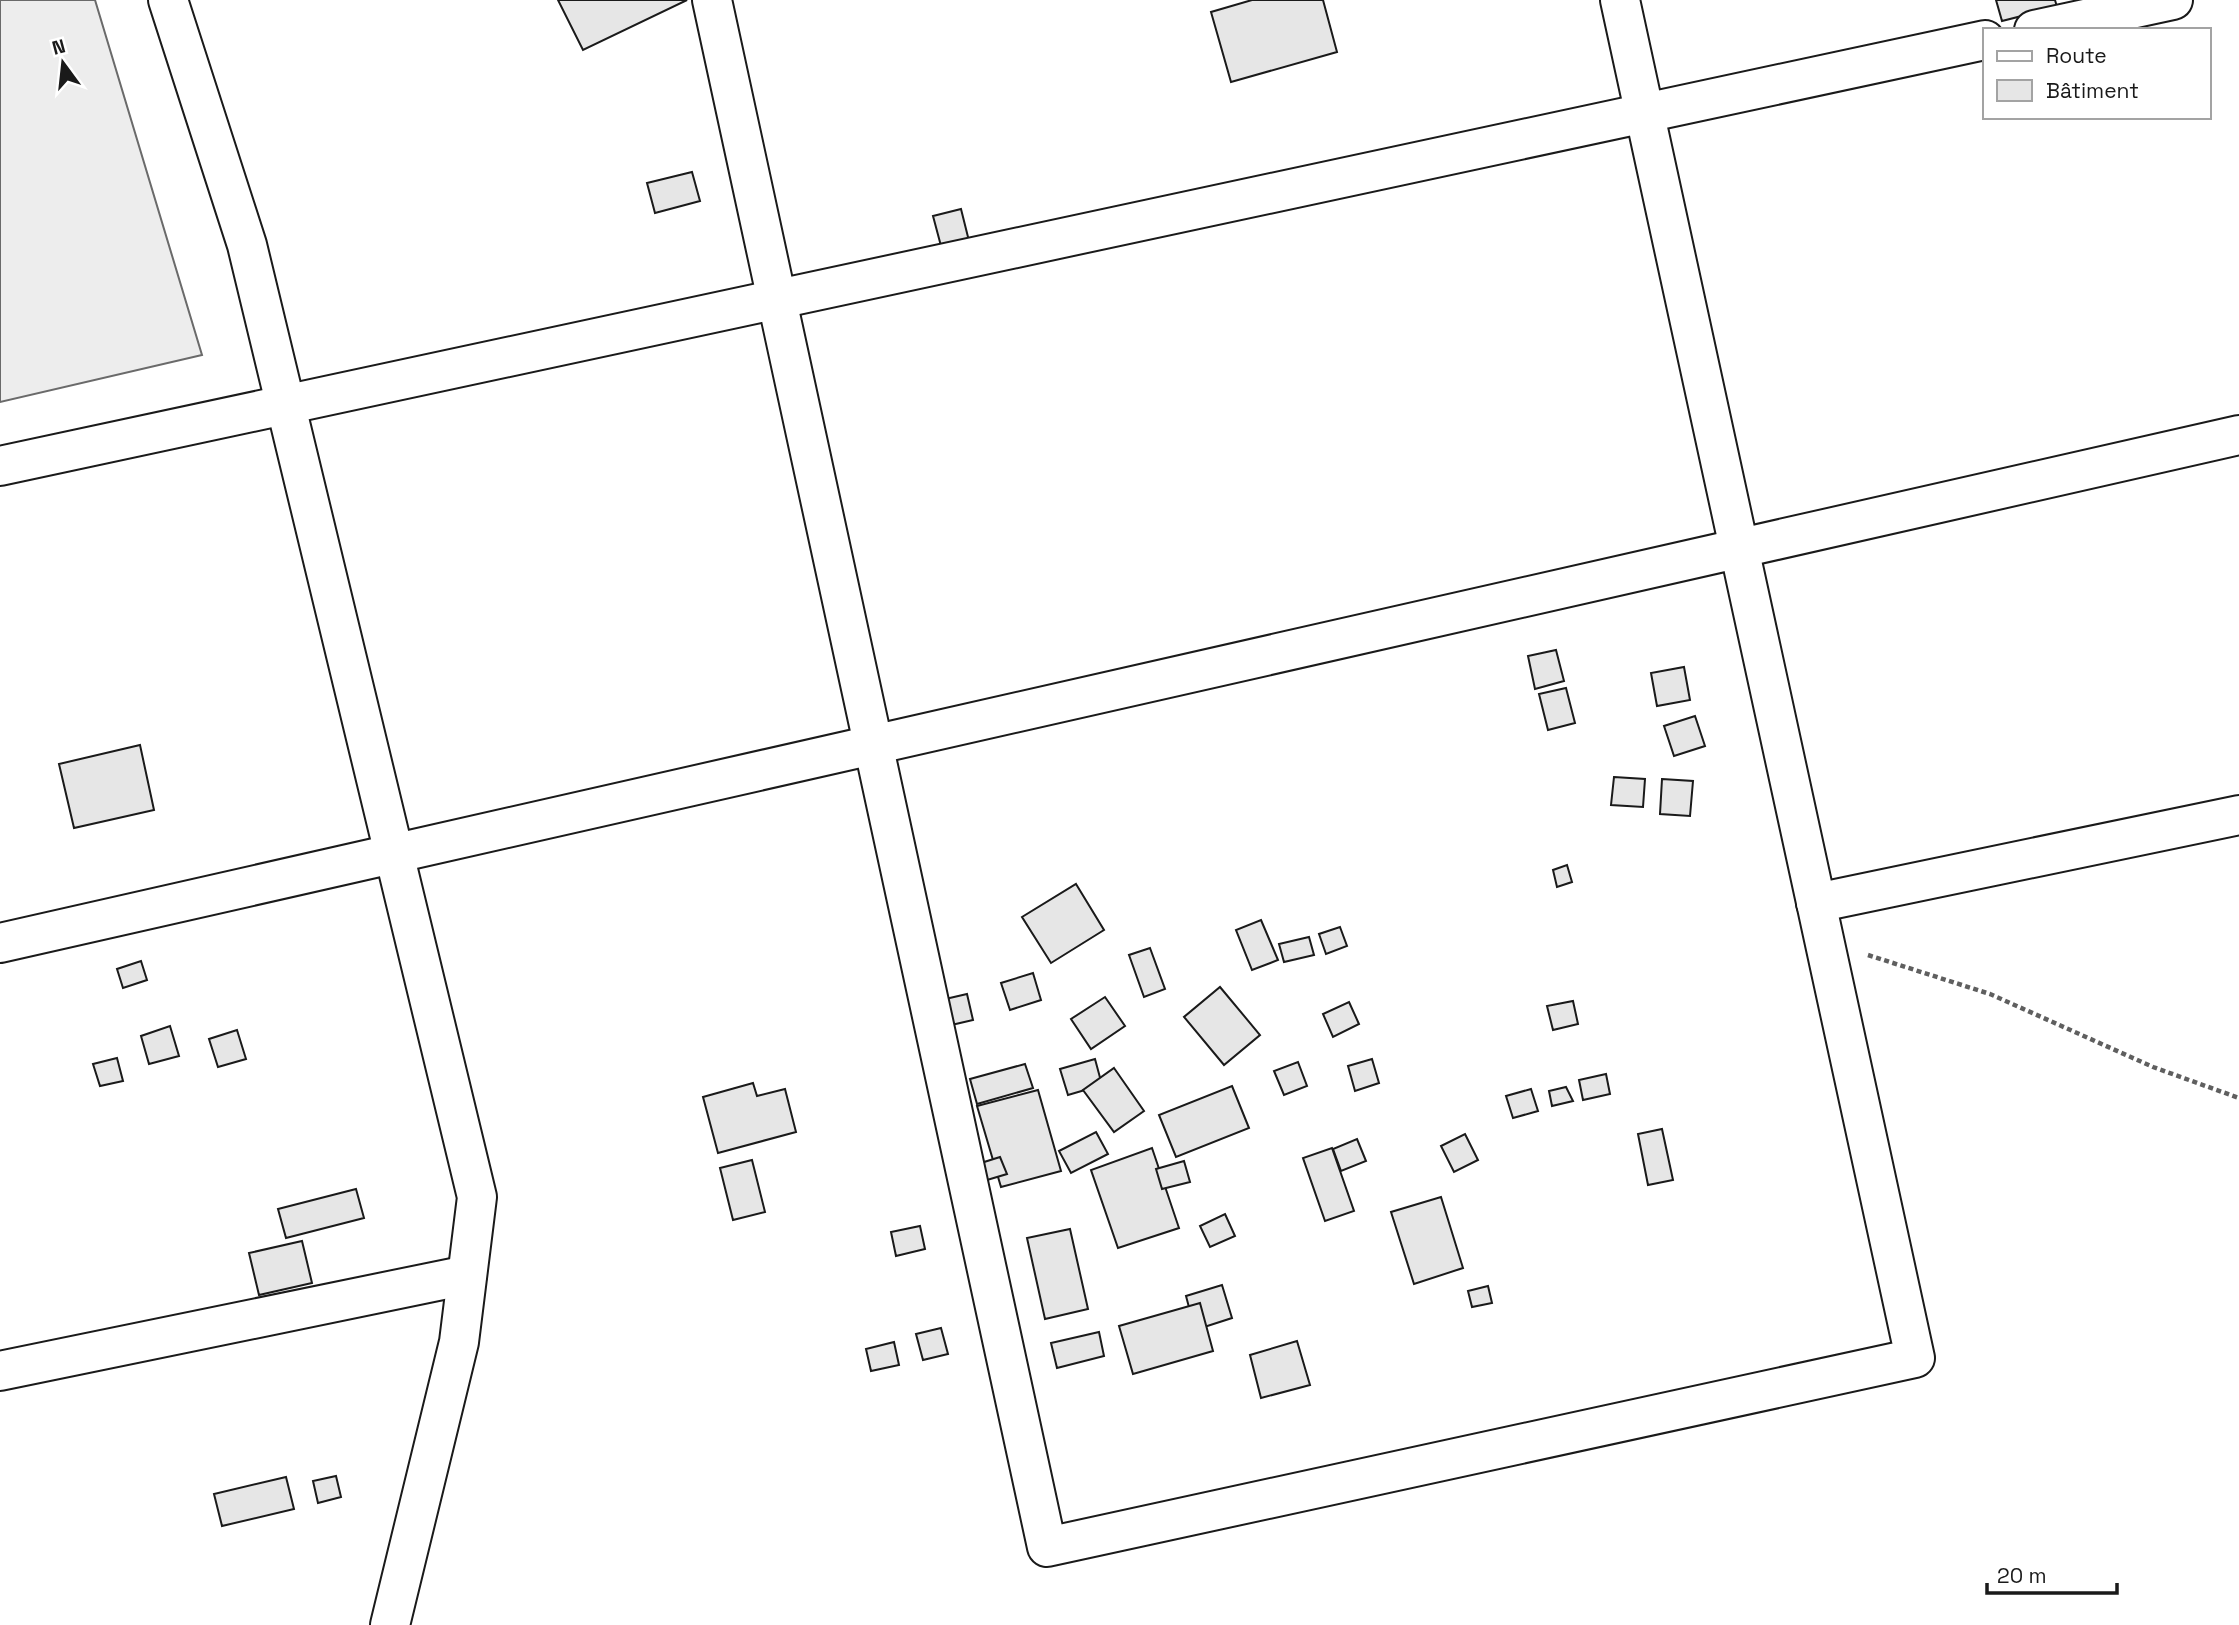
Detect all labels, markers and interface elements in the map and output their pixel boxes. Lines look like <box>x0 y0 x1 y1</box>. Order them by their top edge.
north arrow <box>28 28 98 98</box>
legend <box>1983 28 2211 119</box>
text: N <box>49 33 68 61</box>
text: Route <box>2046 42 2107 69</box>
text: Bâtiment <box>2046 77 2139 104</box>
scale bar <box>1987 1552 2116 1596</box>
text: 20 m <box>1997 1562 2047 1589</box>

